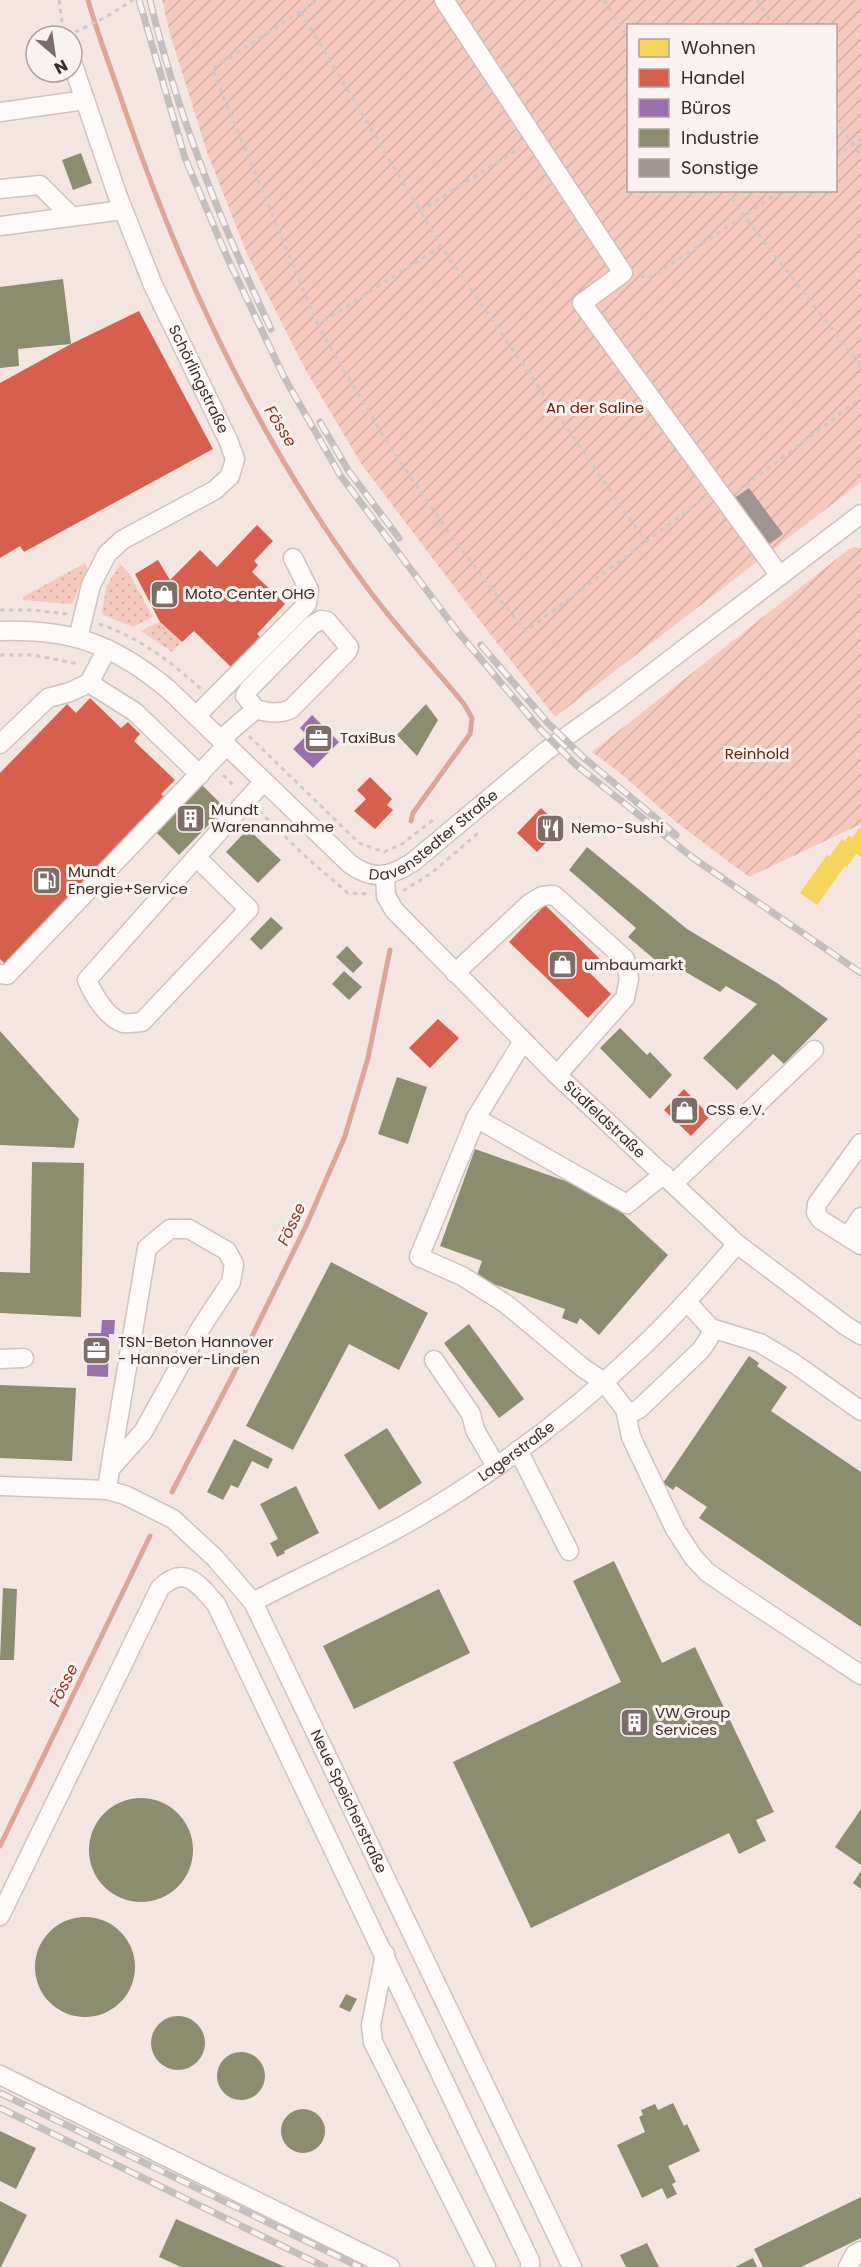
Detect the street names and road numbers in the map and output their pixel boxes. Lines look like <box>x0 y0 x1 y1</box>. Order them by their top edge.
street label: Schörlingstraße <box>164 321 234 437</box>
street label: Davenstedter Straße <box>368 784 502 885</box>
street label: Südfeldstraße <box>559 1075 650 1163</box>
street label: Lagerstraße <box>474 1416 559 1486</box>
street label: Neue Speicherstraße <box>306 1726 393 1876</box>

